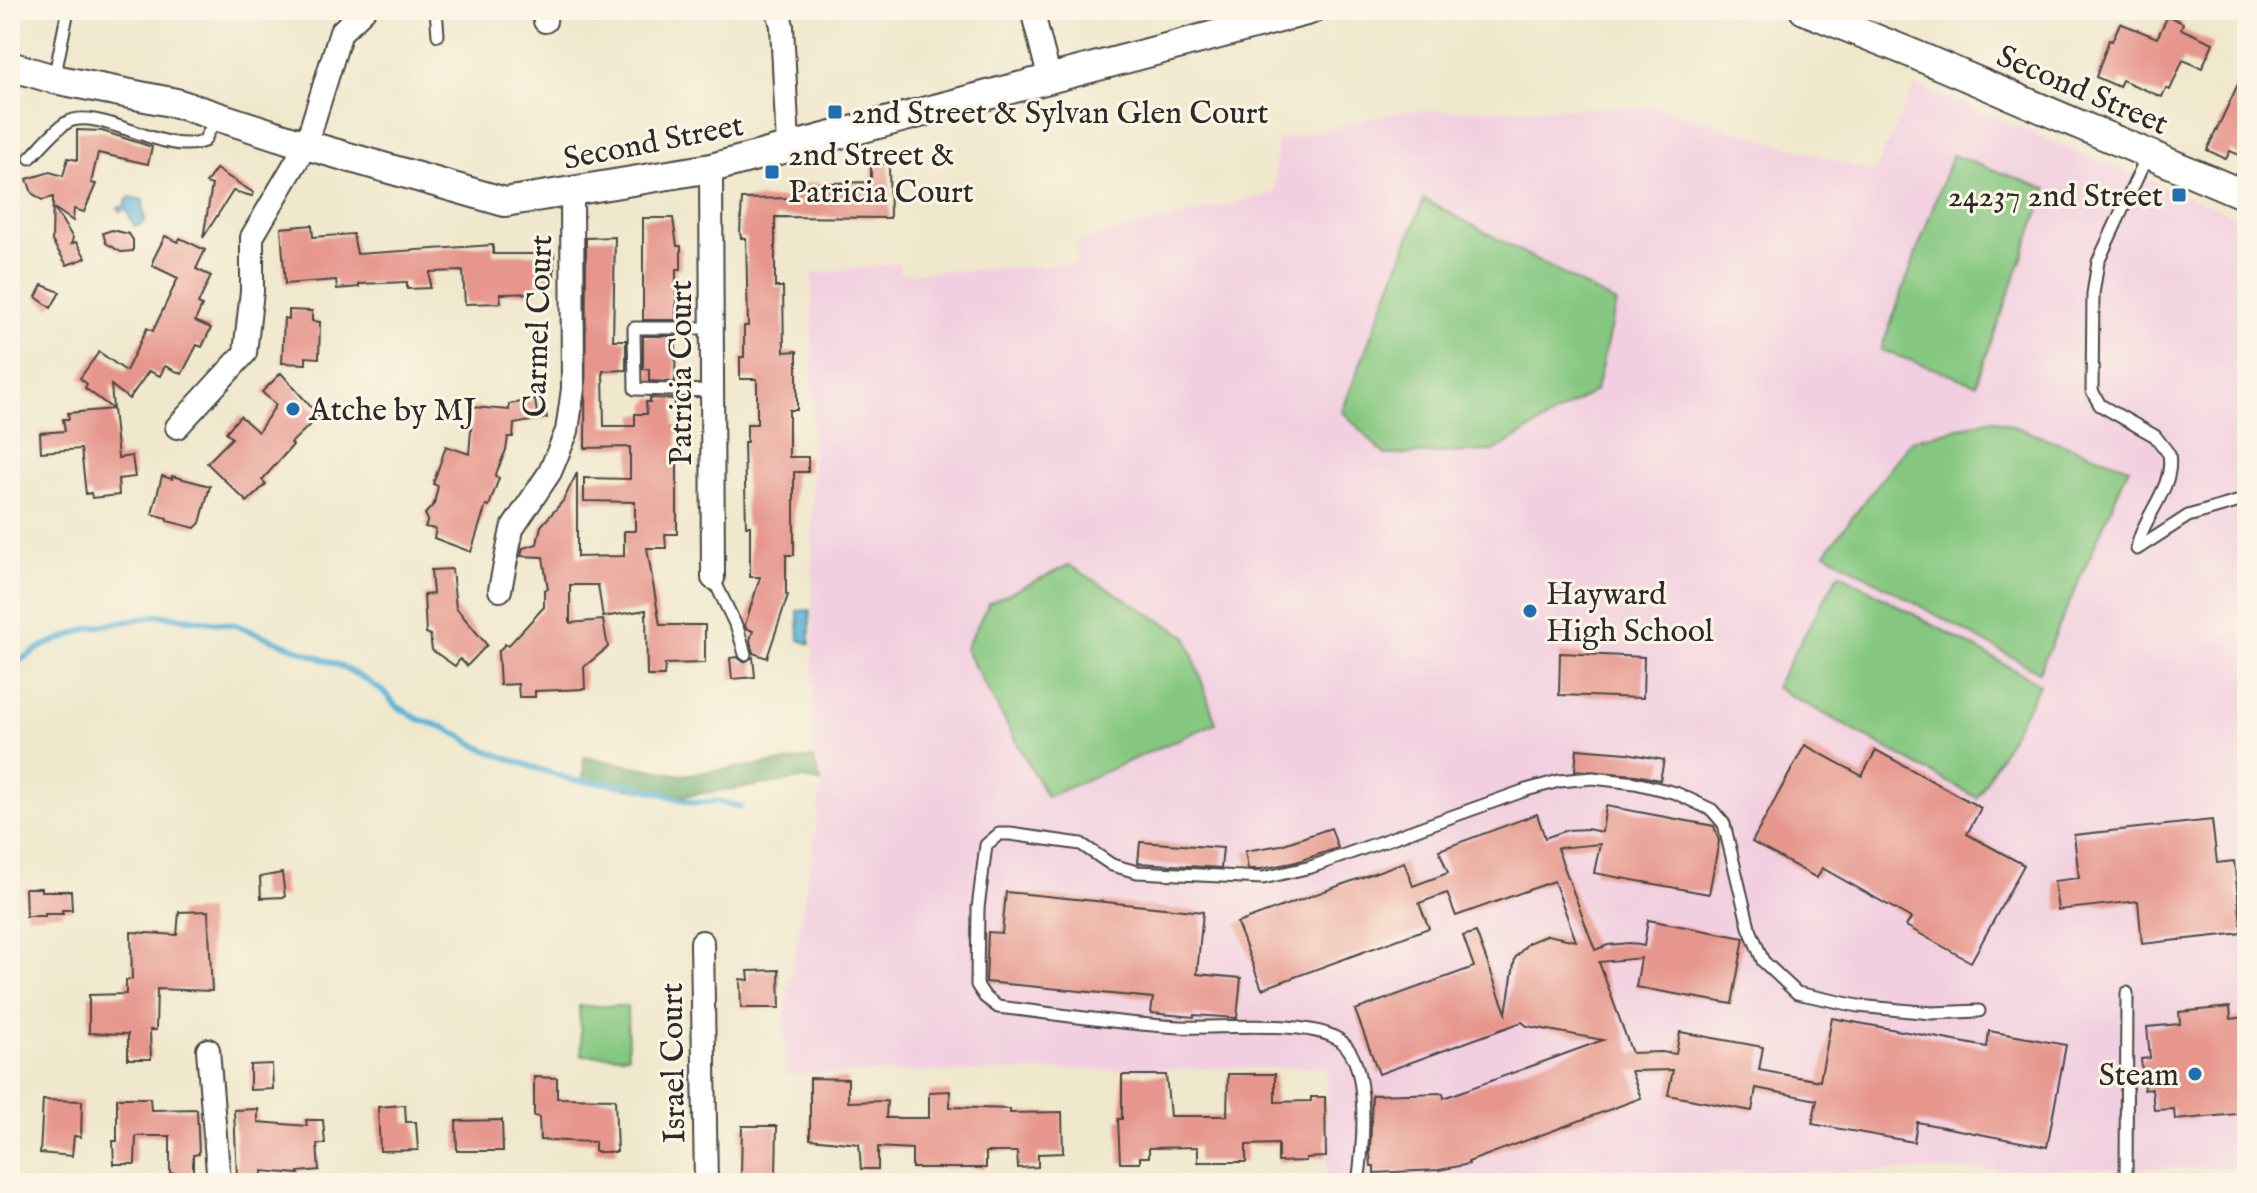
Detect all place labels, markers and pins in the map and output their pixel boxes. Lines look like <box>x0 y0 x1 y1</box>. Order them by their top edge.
place label: 2nd Street & Sylvan Glen Court <box>851 94 1268 135</box>
marker: 2nd Street & Sylvan Glen Court <box>826 103 844 121</box>
place label: 2nd Street & Patricia Court <box>788 136 974 214</box>
marker: 2nd Street & Patricia Court <box>763 163 781 181</box>
place label: 24237 2nd Street <box>1948 177 2163 218</box>
marker: 24237 2nd Street <box>2170 186 2188 204</box>
place label: Atche by MJ <box>308 391 476 432</box>
marker: Atche by MJ <box>284 400 302 418</box>
place label: Hayward High School <box>1546 575 1714 653</box>
marker: Hayward High School <box>1521 602 1539 620</box>
place label: Steam <box>2098 1056 2179 1097</box>
marker: Steam <box>2186 1065 2204 1083</box>

